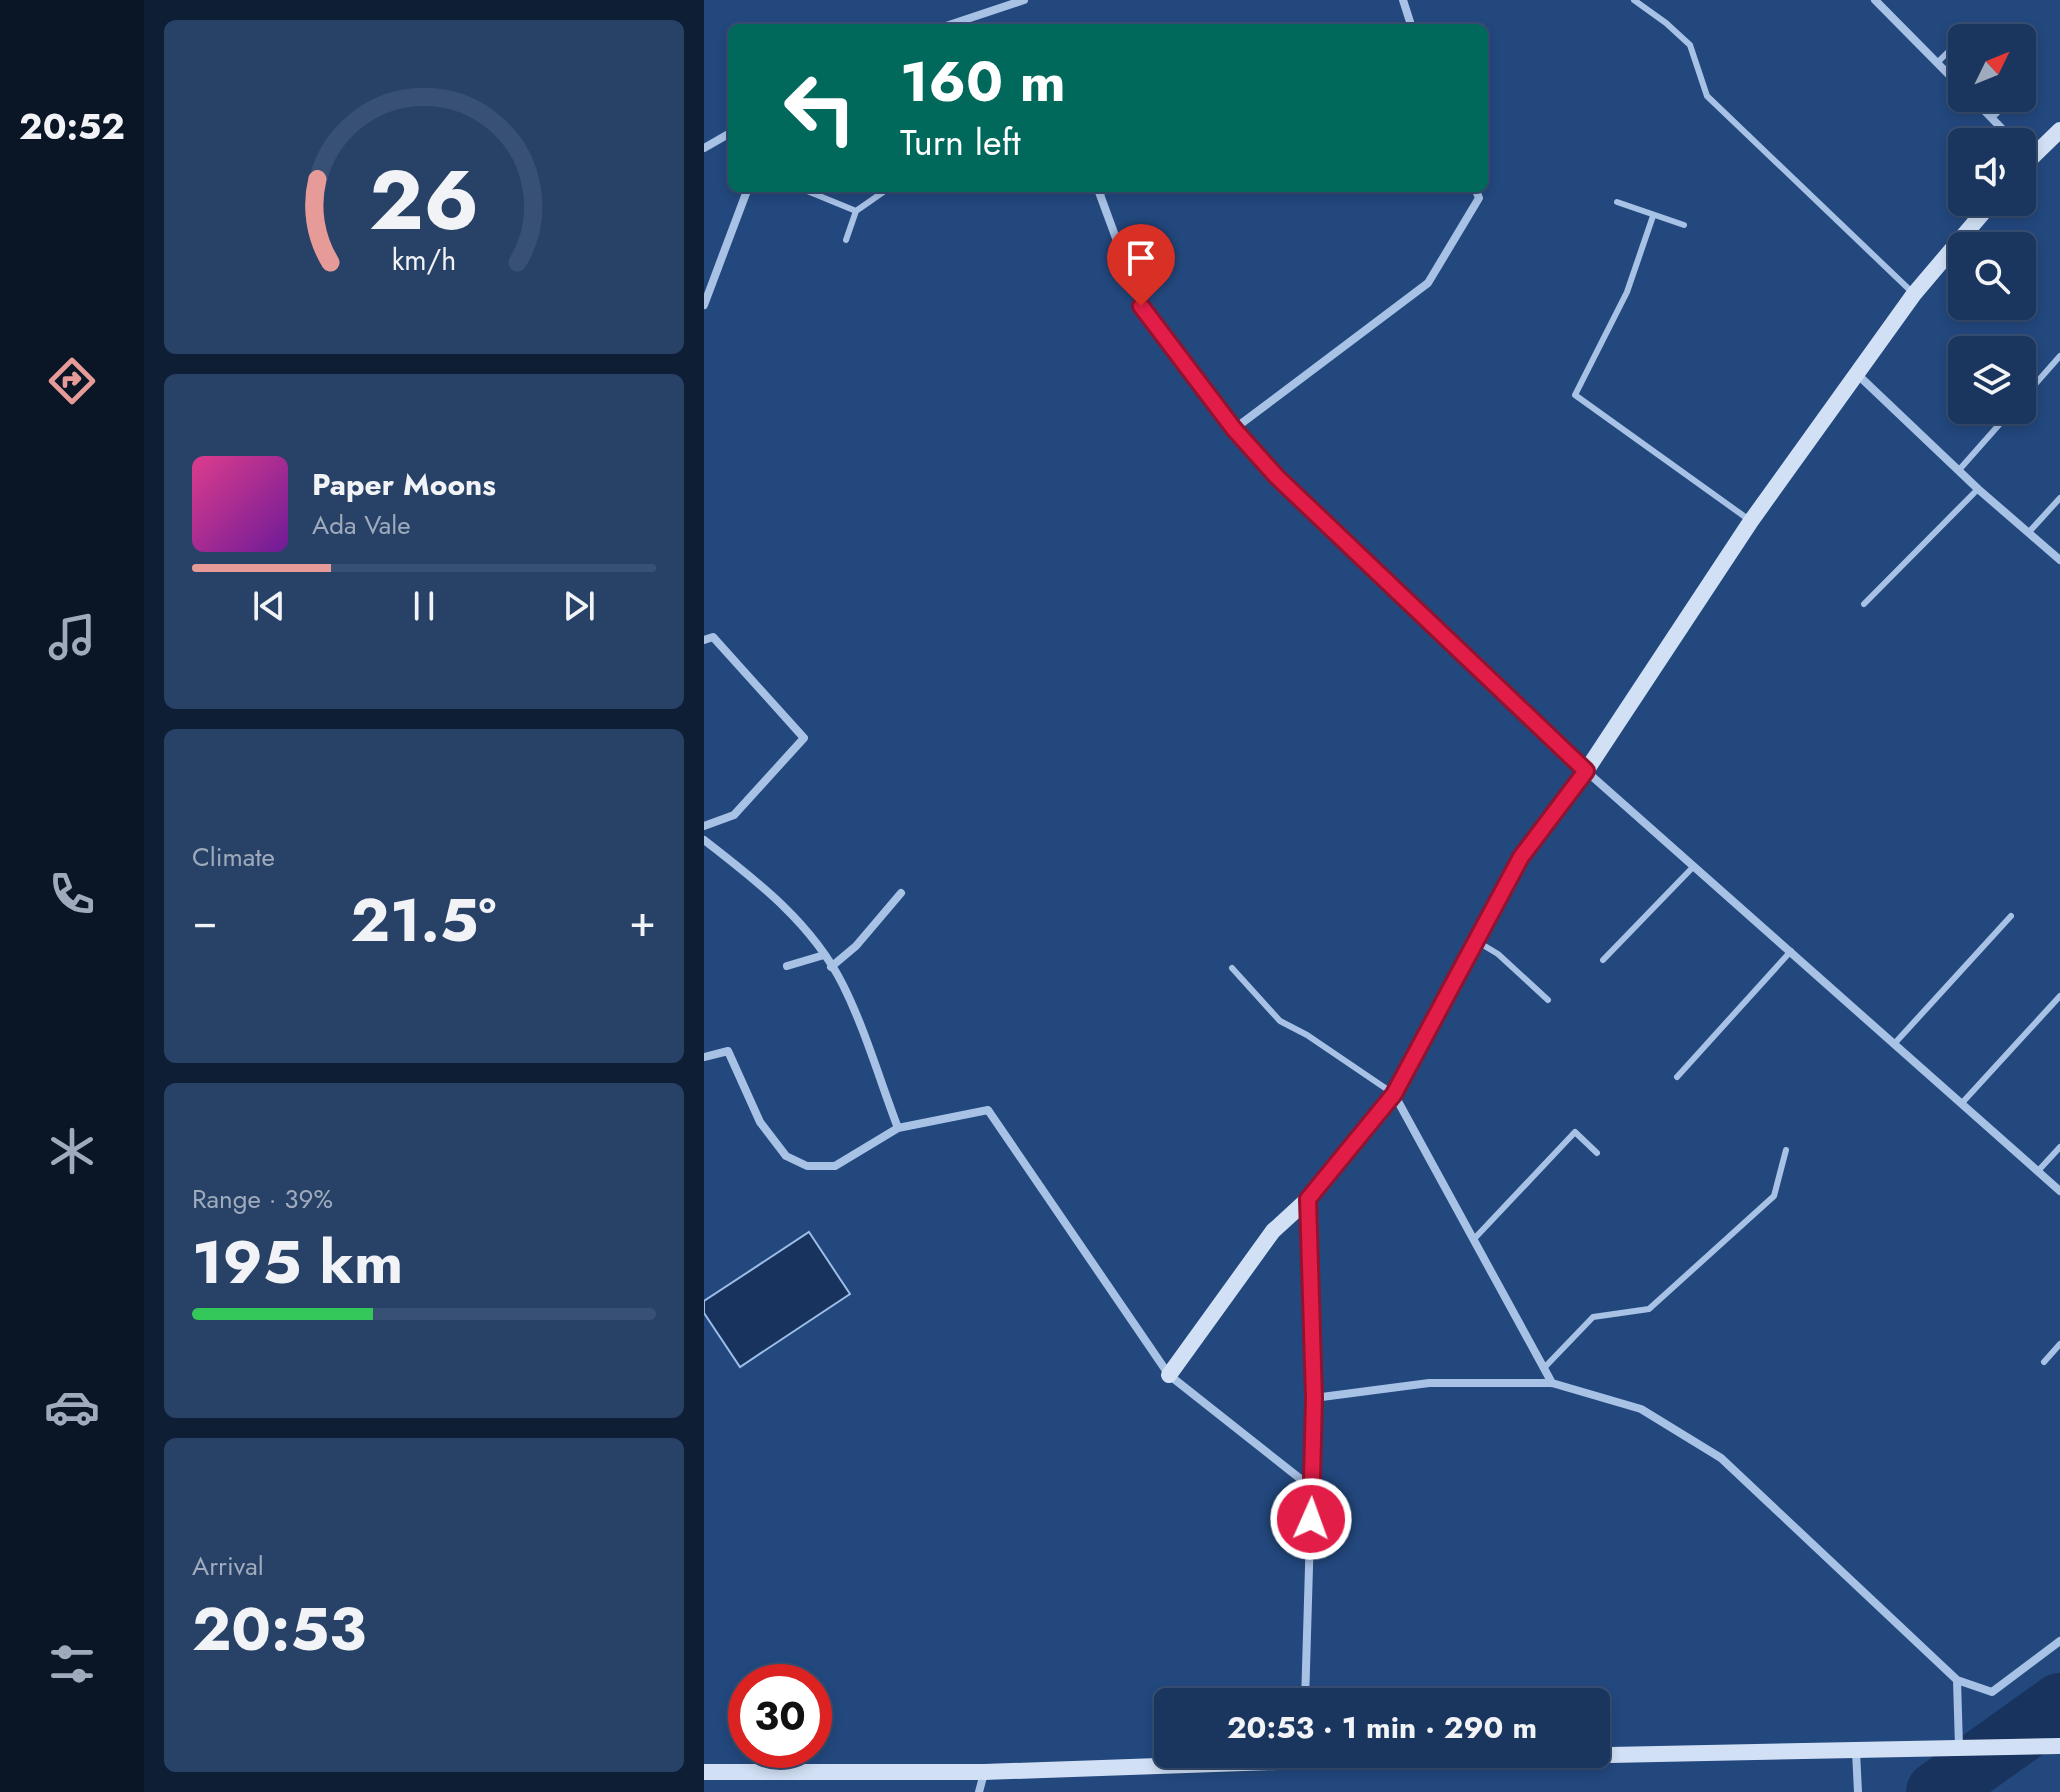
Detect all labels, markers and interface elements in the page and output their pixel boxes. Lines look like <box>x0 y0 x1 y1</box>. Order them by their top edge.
north arrow <box>1948 24 2036 112</box>
map controls <box>1948 24 2036 424</box>
text: 160 m <box>900 41 1066 122</box>
icon: left <box>768 56 872 160</box>
text: 20:52 <box>19 100 125 152</box>
text: Turn left <box>900 116 1021 168</box>
button: sound <box>1948 128 2036 216</box>
text: 26 <box>369 140 479 260</box>
pin <box>1107 224 1175 306</box>
button: search <box>1948 232 2036 320</box>
icon: arrive <box>1119 236 1163 280</box>
text: km/h <box>392 239 456 281</box>
button: layers <box>1948 336 2036 424</box>
icon: directions <box>44 353 100 409</box>
text: Paper Moons <box>312 463 496 506</box>
text: Ada Vale <box>312 506 411 544</box>
icon: previous <box>247 584 291 628</box>
icon: pause <box>402 584 446 628</box>
icon: next <box>557 584 601 628</box>
icon: music <box>44 609 100 665</box>
text: Climate <box>192 838 275 876</box>
icon: phone <box>44 866 100 922</box>
text: 21.5° <box>351 877 496 964</box>
text: − <box>192 889 218 953</box>
text: + <box>629 889 656 953</box>
icon: climate <box>44 1123 100 1179</box>
text: Range · 39% <box>192 1180 333 1218</box>
text: 195 km <box>192 1219 403 1306</box>
icon: car <box>44 1379 100 1435</box>
position arrow <box>1269 1477 1353 1561</box>
text: Arrival <box>192 1547 264 1585</box>
text: 20:53 <box>192 1586 366 1673</box>
icon: filters <box>44 1636 100 1692</box>
speed limit sign: 30 <box>728 1664 832 1768</box>
text: 20:53 · 1 min · 290 m <box>1227 1706 1537 1749</box>

